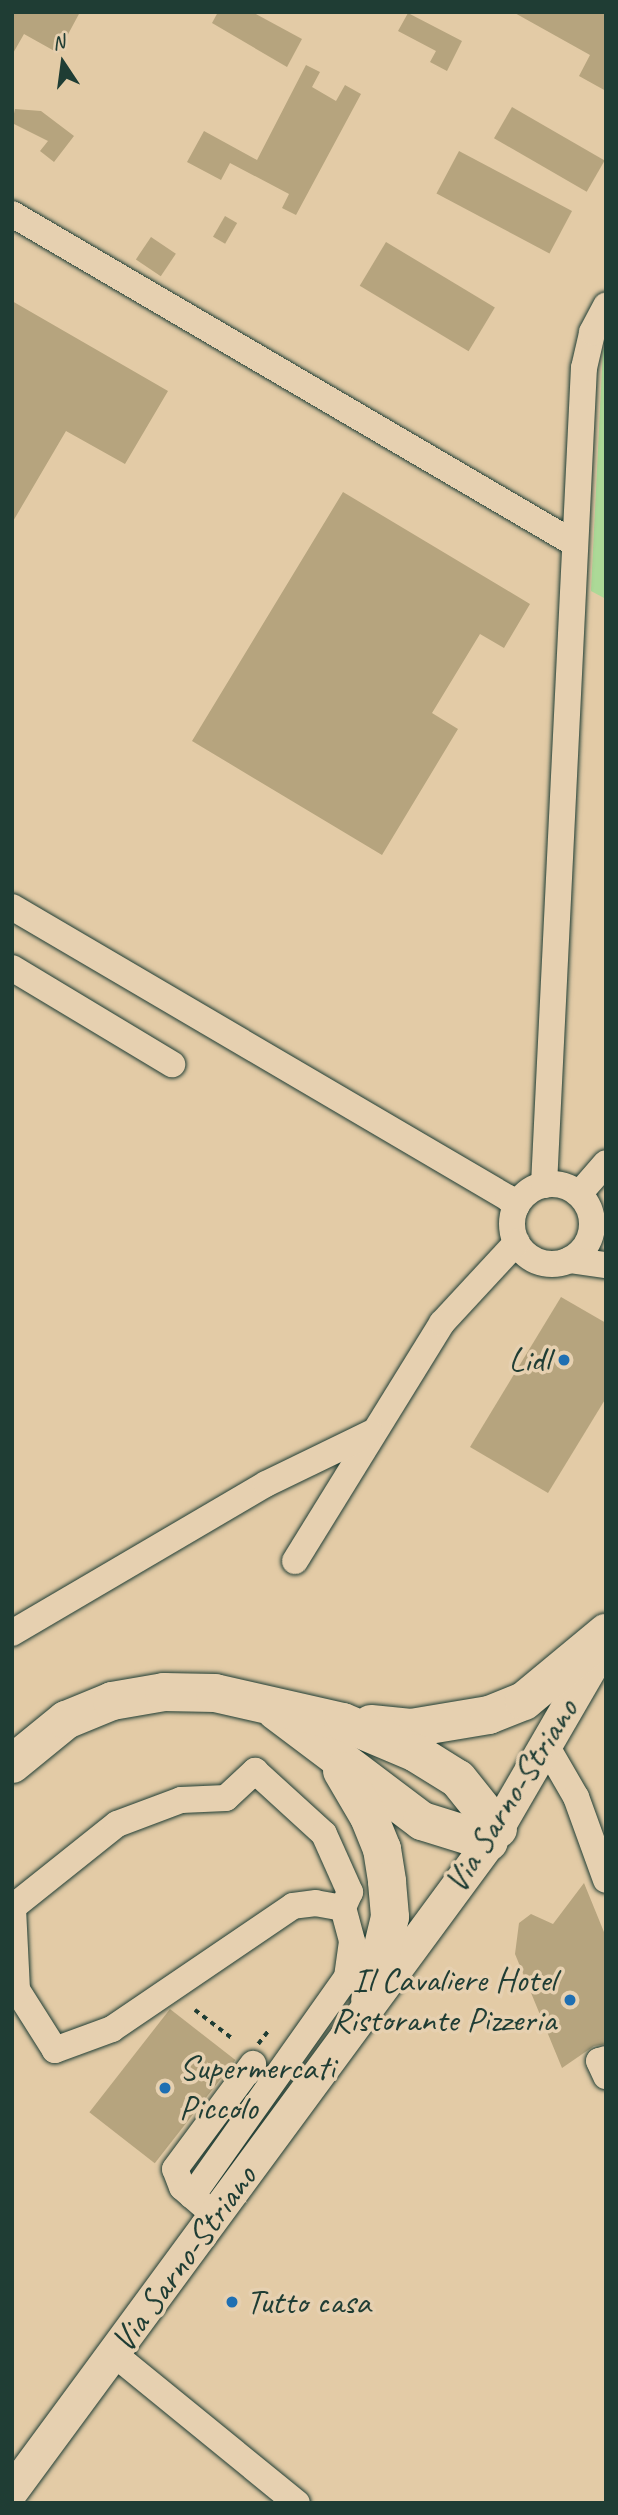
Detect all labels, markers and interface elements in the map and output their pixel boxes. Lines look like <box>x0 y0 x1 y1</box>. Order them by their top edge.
north arrow <box>28 28 98 98</box>
text: N <box>50 30 67 56</box>
place label: Lidl <box>509 1339 550 1381</box>
marker: Lidl <box>556 1352 572 1368</box>
street label: Via Sarno-Striano <box>435 1691 587 1901</box>
place label: Il Cavaliere Hotel Ristorante Pizzeria <box>330 1959 556 2041</box>
marker: Il Cavaliere Hotel Ristorante Pizzeria <box>562 1992 578 2008</box>
place label: Supermercati Piccolo <box>179 2047 335 2129</box>
marker: Supermercati Piccolo <box>157 2080 173 2096</box>
street label: Via Sarno-Striano <box>102 2157 266 2361</box>
place label: Tutto casa <box>246 2281 370 2323</box>
marker: Tutto casa <box>224 2294 240 2310</box>

